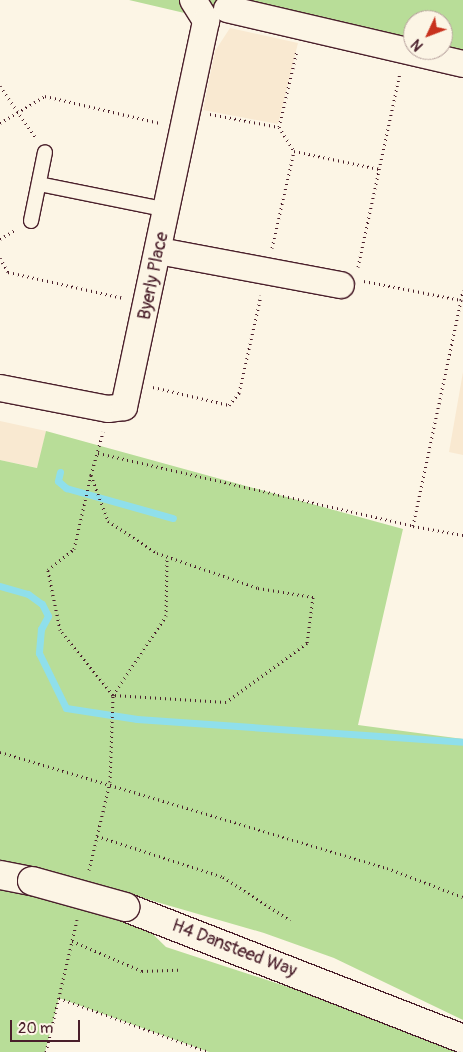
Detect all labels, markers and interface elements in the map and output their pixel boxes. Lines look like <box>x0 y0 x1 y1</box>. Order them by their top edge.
north arrow <box>403 10 453 60</box>
text: N <box>408 36 427 54</box>
street label: Byerly Place <box>134 230 174 322</box>
street label: H4 Dansteed Way <box>169 915 299 983</box>
scale bar <box>12 1010 82 1042</box>
text: 20 m <box>18 1019 53 1038</box>

